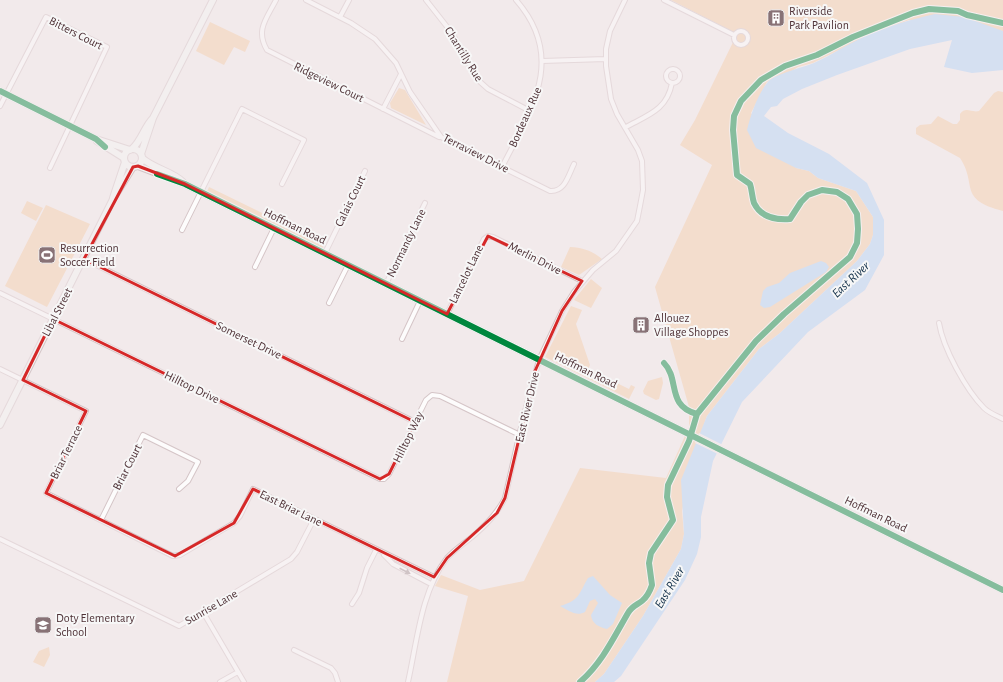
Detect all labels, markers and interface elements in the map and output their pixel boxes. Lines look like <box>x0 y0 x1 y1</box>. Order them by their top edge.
place label: Riverside Park Pavilion <box>789 5 849 31</box>
building icon: Riverside Park Pavilion <box>766 8 786 28</box>
street label: Bitters Court <box>47 14 105 52</box>
street label: Chantilly Rue <box>442 25 485 84</box>
street label: Ridgeview Court <box>292 60 366 104</box>
street label: Bordeaux Rue <box>506 85 544 149</box>
street label: Terraview Drive <box>441 131 511 175</box>
street label: Calais Court <box>333 173 368 228</box>
street label: Hoffman Road <box>262 206 328 246</box>
street label: Normandy Lane <box>384 207 429 279</box>
street label: Merlin Drive <box>507 240 563 276</box>
place label: Resurrection Soccer Field <box>60 242 119 268</box>
street label: Lancelot Lane <box>447 243 485 305</box>
sports icon: Resurrection Soccer Field <box>37 245 57 265</box>
water label: East River <box>830 259 873 300</box>
street label: Libal Street <box>40 286 74 338</box>
place label: Allouez Village Shoppes <box>654 312 728 338</box>
building icon: Allouez Village Shoppes <box>631 315 651 335</box>
street label: Somerset Drive <box>214 319 284 361</box>
street label: Hoffman Road <box>553 350 619 390</box>
street label: Hilltop Drive <box>163 369 221 405</box>
street label: East River Drive <box>513 370 541 444</box>
street label: Hilltop Way <box>390 410 426 465</box>
street label: Briar Terrace <box>48 423 84 481</box>
street label: Briar Court <box>110 442 144 492</box>
street label: East Briar Lane <box>258 488 324 528</box>
street label: Hoffman Road <box>843 494 909 534</box>
water label: East River <box>653 564 688 611</box>
one-way arrow <box>400 568 411 574</box>
street label: Sunrise Lane <box>183 587 239 627</box>
place label: Doty Elementary School <box>56 612 135 638</box>
school or university icon: Doty Elementary School <box>33 615 53 635</box>

